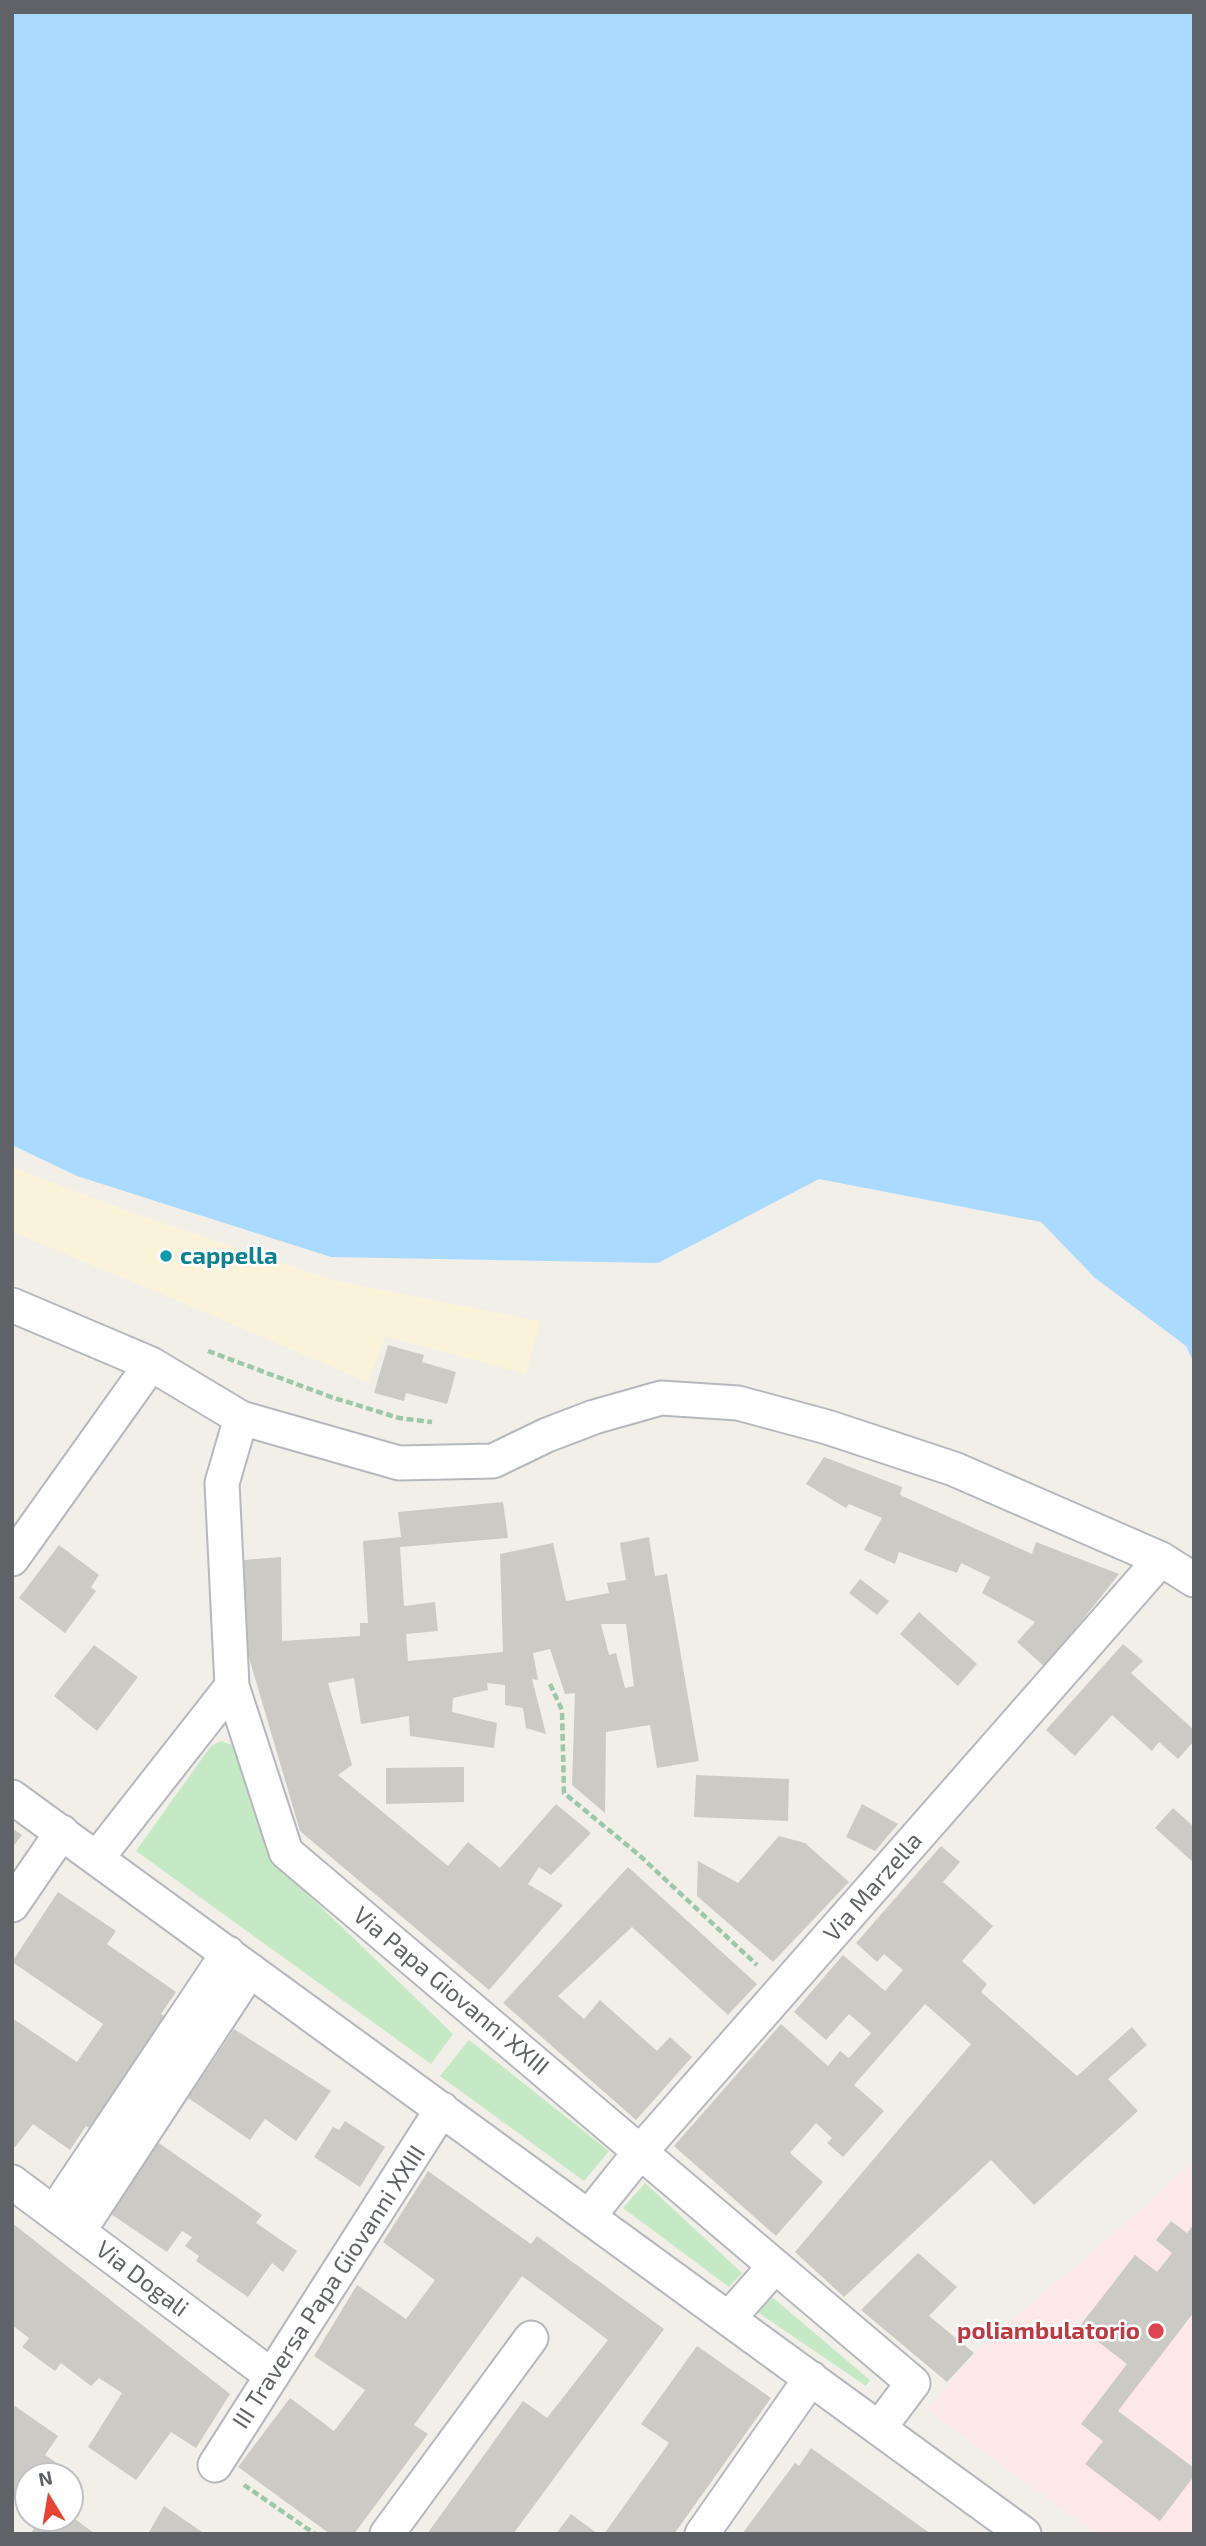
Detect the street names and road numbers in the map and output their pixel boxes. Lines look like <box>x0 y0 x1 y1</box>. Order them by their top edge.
street label: Via Marzella <box>818 1826 928 1948</box>
street label: Via Papa Giovanni XXIII <box>347 1901 555 2081</box>
street label: III Traversa Papa Giovanni XXIII <box>227 2140 431 2434</box>
street label: Via Dogali <box>90 2235 194 2323</box>

